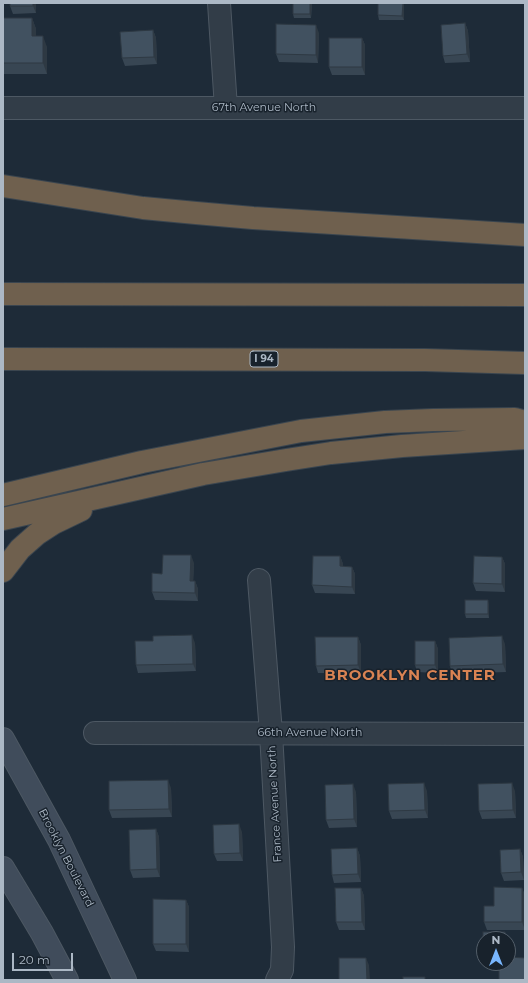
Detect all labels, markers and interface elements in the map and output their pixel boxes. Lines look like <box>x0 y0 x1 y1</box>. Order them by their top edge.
street label: 67th Avenue North <box>212 101 316 115</box>
road number: I 94 <box>250 351 278 367</box>
district label: BROOKLYN CENTER <box>324 667 496 685</box>
street label: 66th Avenue North <box>258 726 362 740</box>
street label: France Avenue North <box>265 745 285 863</box>
street label: Brooklyn Boulevard <box>36 807 96 909</box>
north arrow <box>476 931 516 971</box>
text: N <box>492 933 500 947</box>
scale bar <box>14 945 75 971</box>
text: 20 m <box>19 952 50 967</box>

